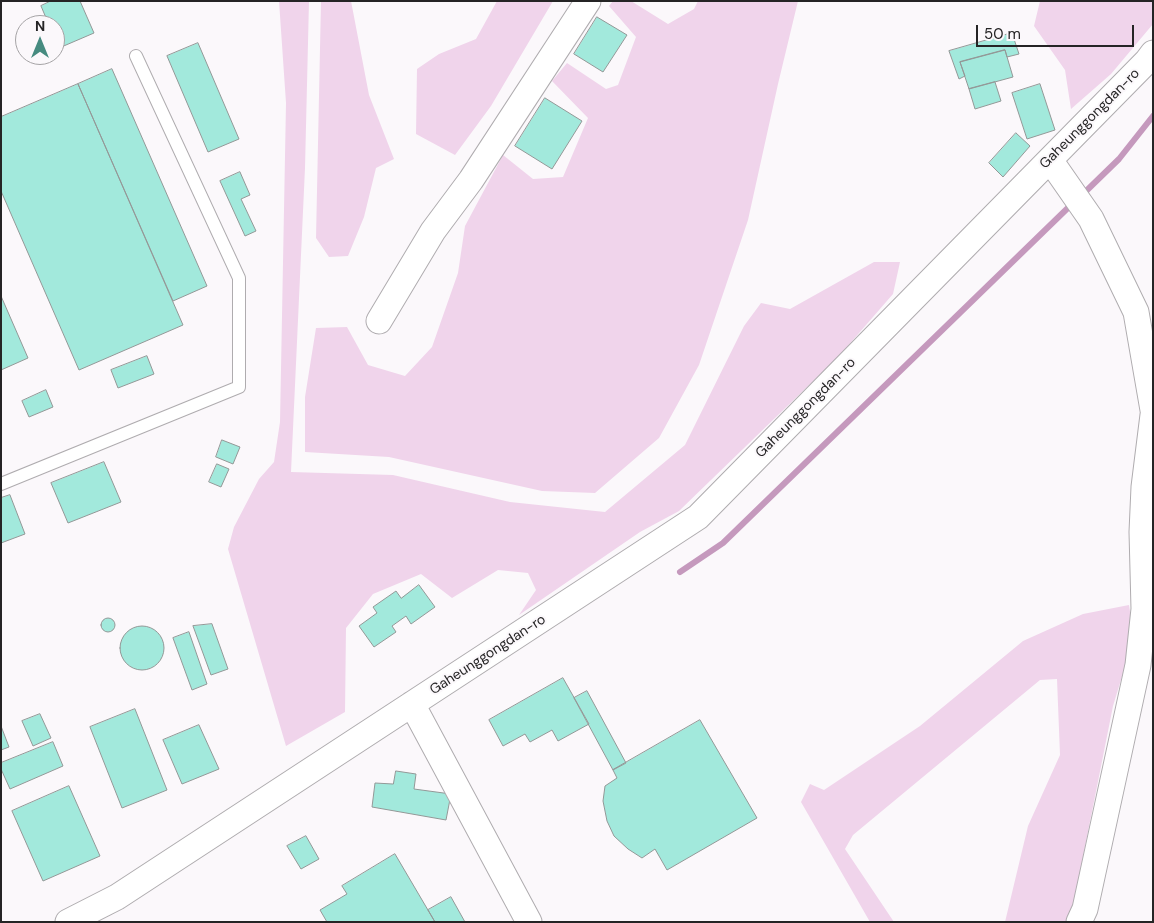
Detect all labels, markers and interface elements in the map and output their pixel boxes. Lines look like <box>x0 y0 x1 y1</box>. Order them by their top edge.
north arrow <box>15 15 65 65</box>
scale bar <box>979 15 1136 47</box>
text: N <box>35 17 45 35</box>
text: 50 m <box>984 24 1021 44</box>
street label: Gaheunggongdan-ro <box>1036 65 1144 173</box>
street label: Gaheunggongdan-ro <box>752 354 860 462</box>
street label: Gaheunggongdan-ro <box>427 611 549 699</box>

